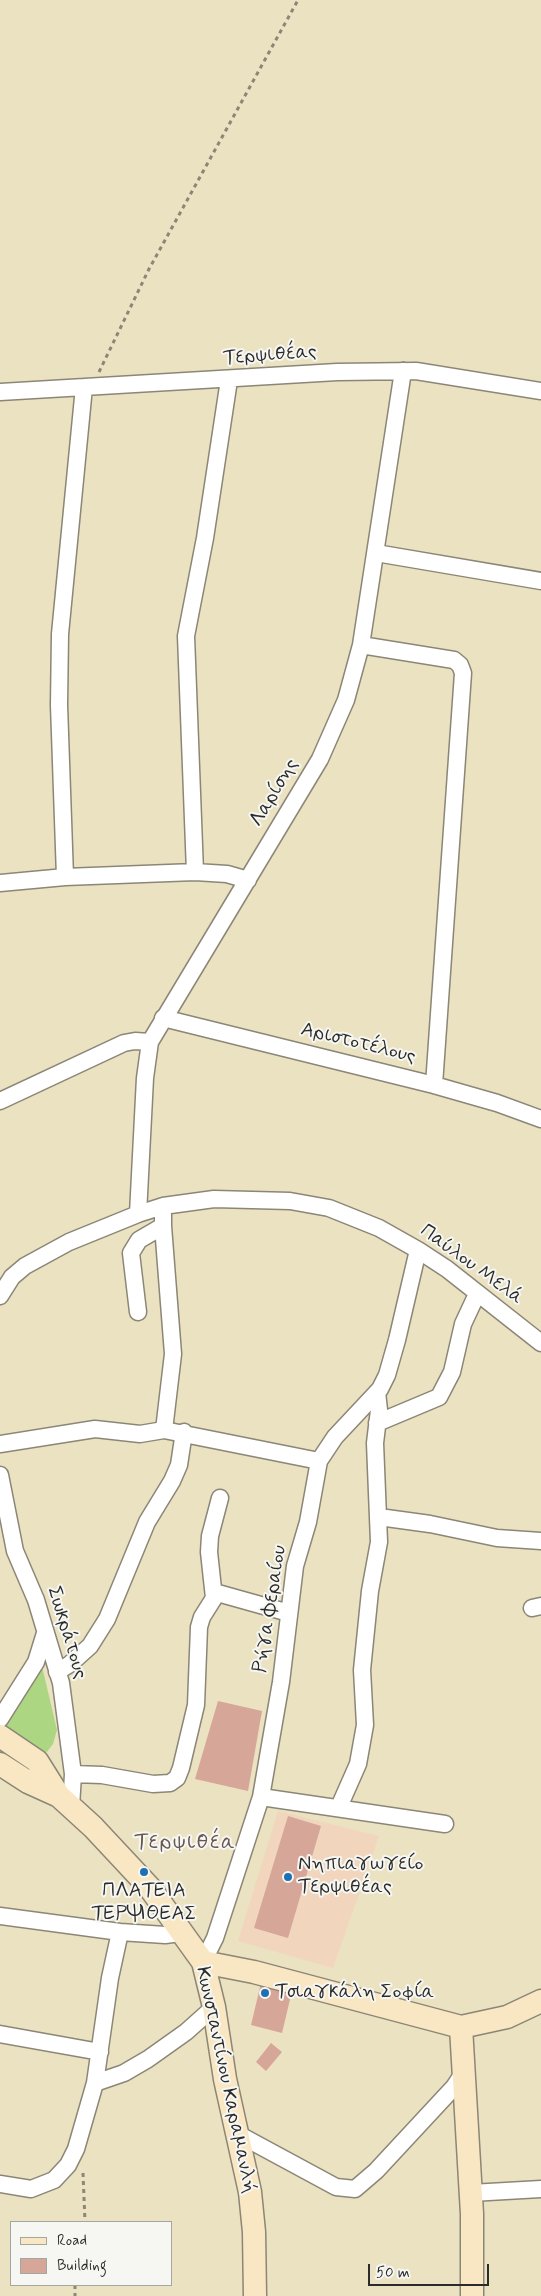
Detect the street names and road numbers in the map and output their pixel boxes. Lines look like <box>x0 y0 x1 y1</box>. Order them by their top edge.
street label: Τερψιθέας <box>222 341 318 371</box>
street label: Λαρίσης <box>245 755 305 831</box>
street label: Αριστοτέλους <box>298 1018 418 1070</box>
street label: Παύλου Μελά <box>415 1220 527 1310</box>
street label: Ρήγα Φεραίου <box>249 1543 293 1675</box>
street label: Σωκράτους <box>41 1584 91 1682</box>
street label: Κωνσταντίνου Καραμανλή <box>189 1965 261 2195</box>

